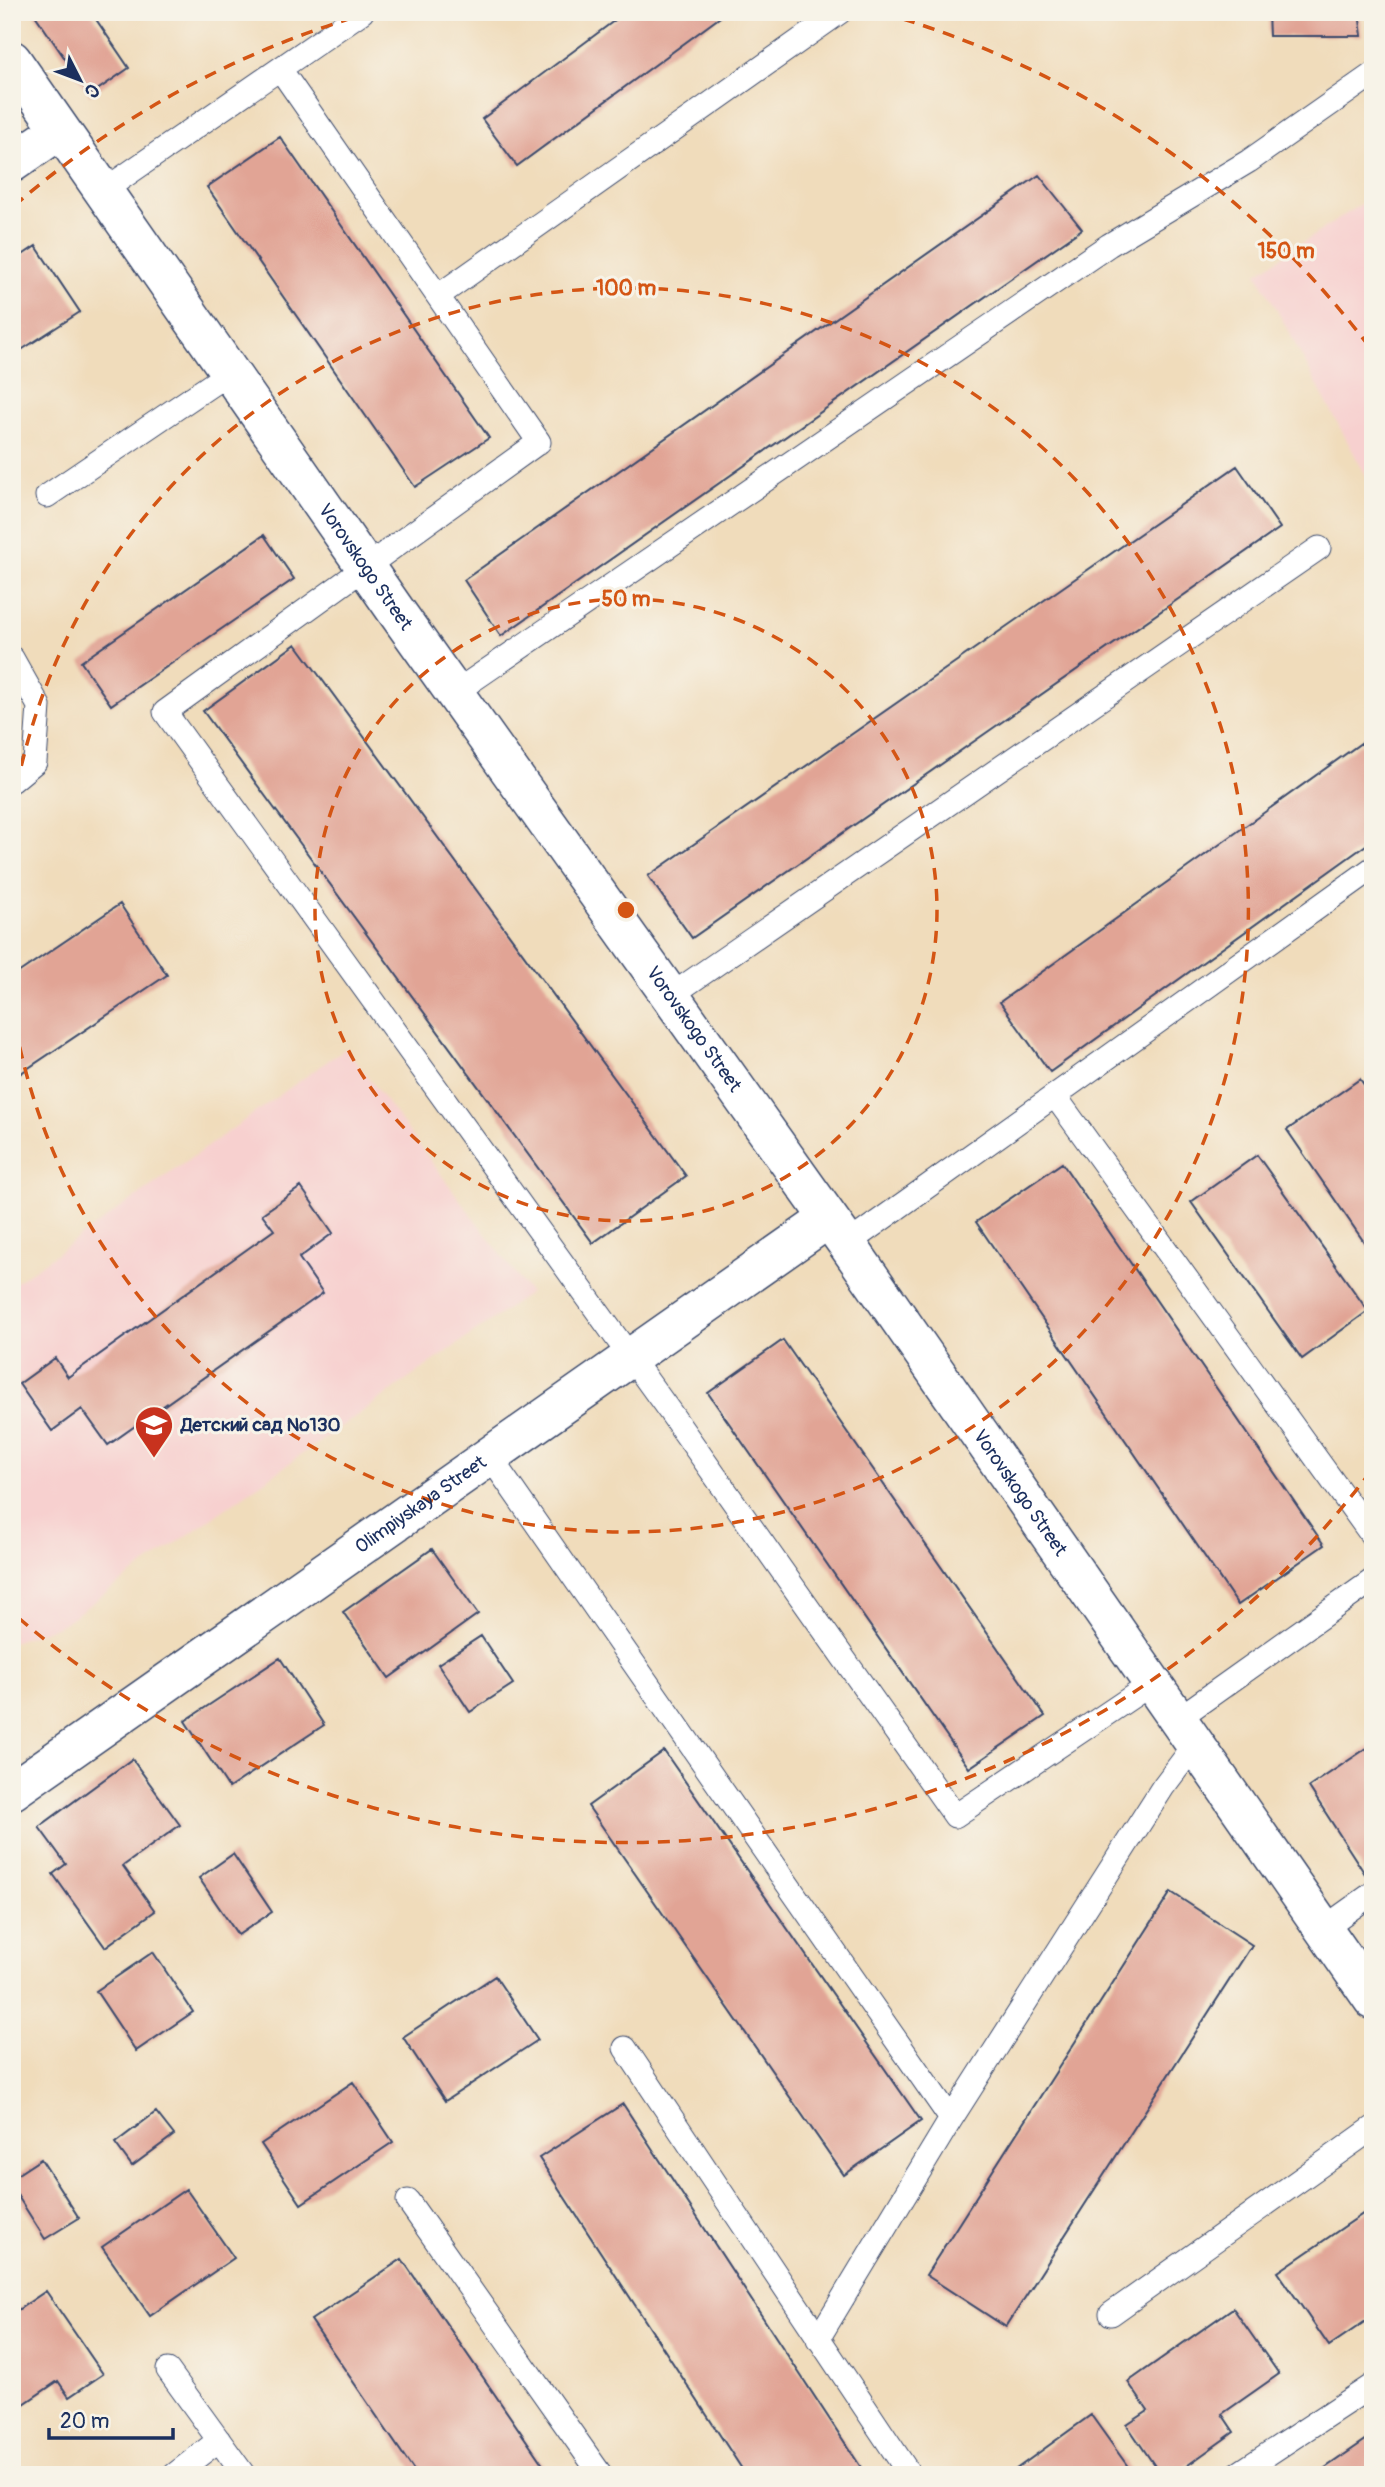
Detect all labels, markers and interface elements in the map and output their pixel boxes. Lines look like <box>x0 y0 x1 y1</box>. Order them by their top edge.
north arrow <box>46 46 116 116</box>
text: С <box>79 78 105 103</box>
text: 150 m <box>1257 238 1315 265</box>
text: 100 m <box>596 275 656 302</box>
street label: Vorovskogo Street <box>313 499 418 635</box>
text: 50 m <box>602 586 651 613</box>
centre of rings <box>614 898 638 922</box>
street label: Vorovskogo Street <box>641 962 747 1097</box>
school or university icon: Детский сад №130 <box>133 1404 175 1459</box>
place label: Детский сад №130 <box>180 1413 341 1437</box>
street label: Vorovskogo Street <box>968 1425 1073 1561</box>
street label: Olimpiyskaya Street <box>350 1450 491 1559</box>
scale bar <box>49 2396 173 2440</box>
text: 20 m <box>60 2408 109 2435</box>

